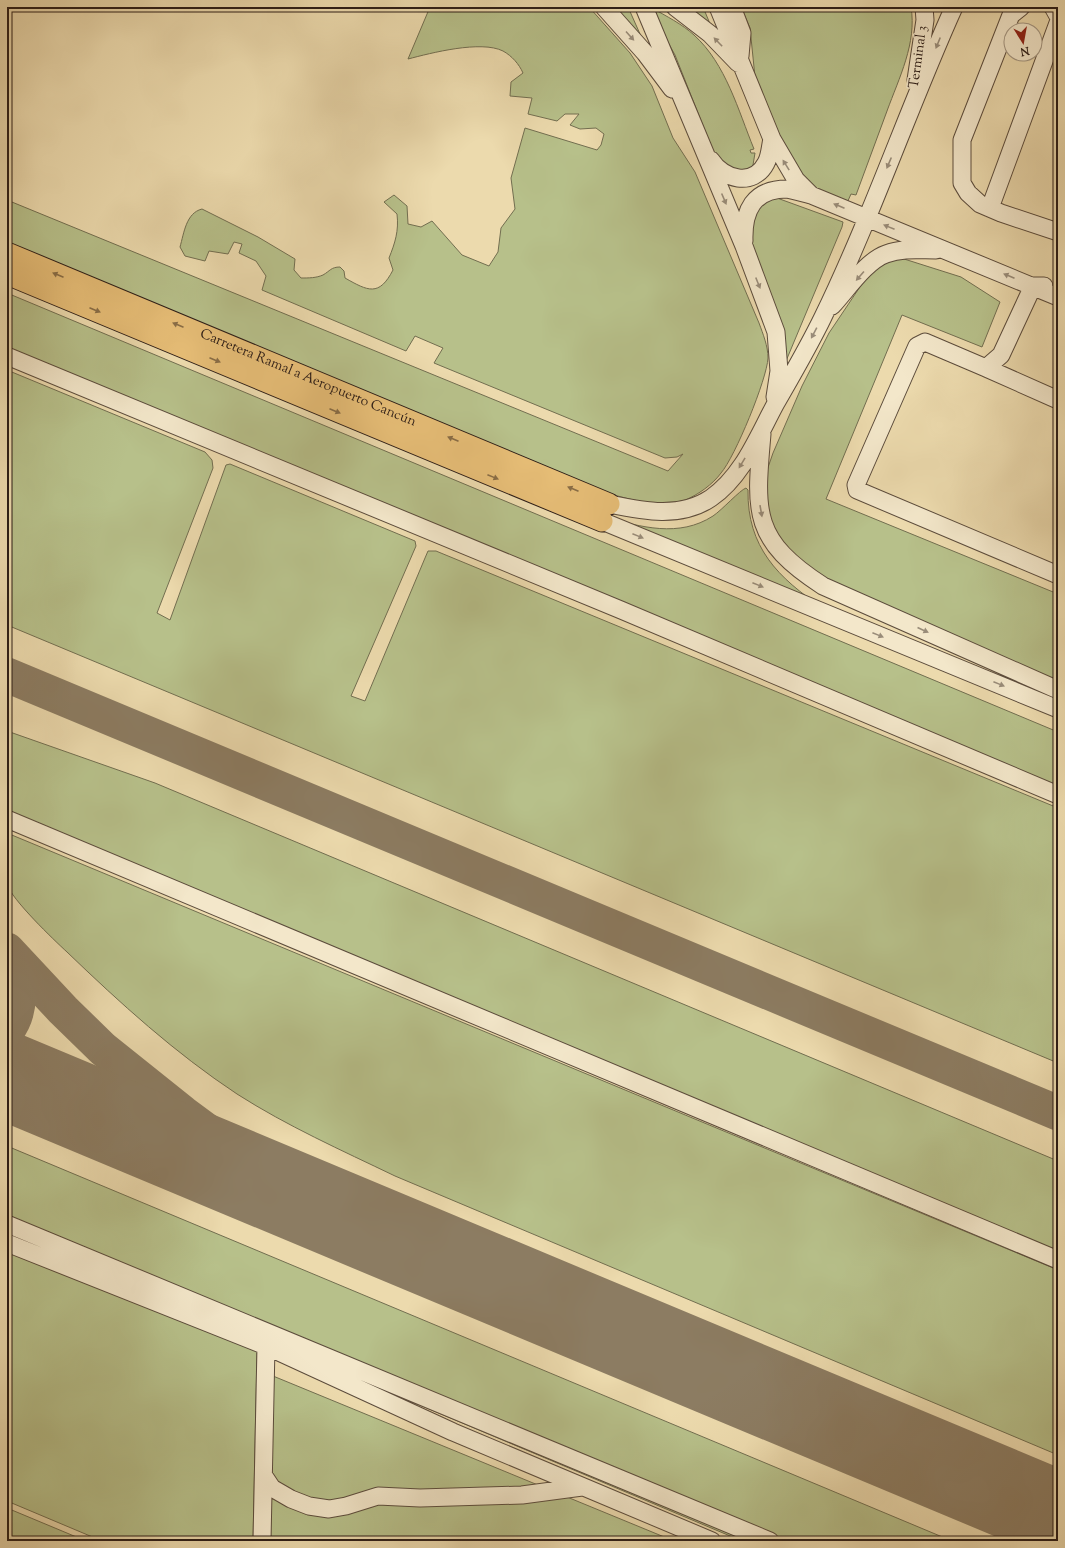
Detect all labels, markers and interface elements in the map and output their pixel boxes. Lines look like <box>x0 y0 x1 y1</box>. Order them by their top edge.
north arrow <box>1003 22 1043 62</box>
street label: Terminal 3 <box>905 24 933 90</box>
one-way arrow <box>626 31 635 41</box>
one-way arrow <box>713 37 723 47</box>
one-way arrow <box>935 37 941 49</box>
text: N <box>1019 42 1032 60</box>
one-way arrow <box>886 157 892 169</box>
one-way arrow <box>782 160 790 170</box>
one-way arrow <box>721 194 727 206</box>
one-way arrow <box>832 203 844 209</box>
one-way arrow <box>883 224 894 230</box>
one-way arrow <box>855 270 864 281</box>
one-way arrow <box>52 271 64 277</box>
one-way arrow <box>1003 273 1015 279</box>
one-way arrow <box>756 277 762 289</box>
one-way arrow <box>89 308 101 314</box>
one-way arrow <box>172 322 184 328</box>
street label: Carretera Ramal a Aeropuerto Cancún <box>197 324 419 432</box>
one-way arrow <box>811 327 817 339</box>
one-way arrow <box>209 358 221 364</box>
one-way arrow <box>329 408 341 414</box>
one-way arrow <box>447 436 459 442</box>
one-way arrow <box>739 457 746 469</box>
one-way arrow <box>488 474 500 480</box>
one-way arrow <box>567 486 579 492</box>
one-way arrow <box>758 505 764 517</box>
one-way arrow <box>632 533 644 539</box>
one-way arrow <box>753 582 764 588</box>
one-way arrow <box>917 627 929 633</box>
one-way arrow <box>873 632 885 638</box>
one-way arrow <box>993 682 1005 688</box>

